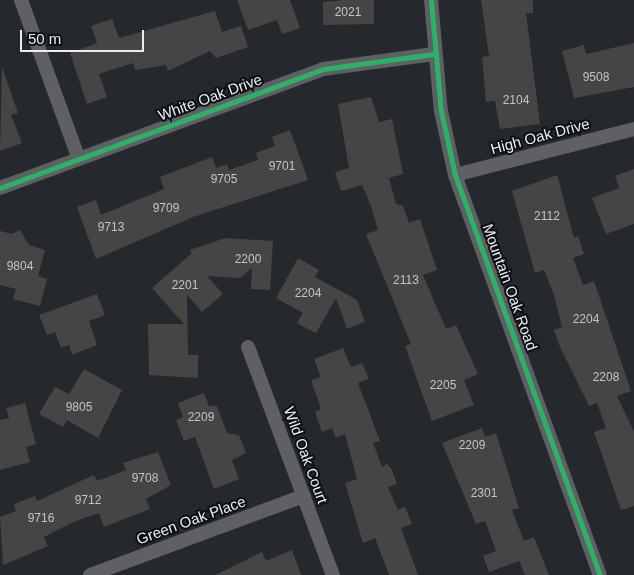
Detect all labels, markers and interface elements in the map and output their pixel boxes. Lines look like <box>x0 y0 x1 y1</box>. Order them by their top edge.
house number: 2021 <box>335 6 361 20</box>
scale bar <box>22 20 146 52</box>
text: 50 m <box>28 30 61 47</box>
street label: White Oak Drive <box>156 70 264 124</box>
house number: 9508 <box>583 71 609 85</box>
house number: 2104 <box>503 94 529 108</box>
street label: High Oak Drive <box>489 114 591 158</box>
house number: 9701 <box>269 160 295 174</box>
house number: 9705 <box>211 173 237 187</box>
house number: 9709 <box>153 202 179 216</box>
house number: 2112 <box>534 210 560 224</box>
house number: 9713 <box>98 221 124 235</box>
street label: Mountain Oak Road <box>479 221 541 353</box>
house number: 2200 <box>235 253 261 267</box>
house number: 9804 <box>7 260 33 274</box>
house number: 2113 <box>393 274 419 288</box>
house number: 2201 <box>172 279 198 293</box>
house number: 2204 <box>295 287 321 301</box>
house number: 2204 <box>573 313 599 327</box>
house number: 2208 <box>593 371 619 385</box>
house number: 2205 <box>430 379 456 393</box>
house number: 9805 <box>66 401 92 415</box>
street label: Wild Oak Court <box>280 404 332 506</box>
house number: 2209 <box>188 411 214 425</box>
house number: 2209 <box>459 439 485 453</box>
house number: 9708 <box>132 472 158 486</box>
house number: 2301 <box>471 487 497 501</box>
street label: Green Oak Place <box>134 492 248 548</box>
house number: 9712 <box>75 494 101 508</box>
house number: 9716 <box>28 512 54 526</box>

